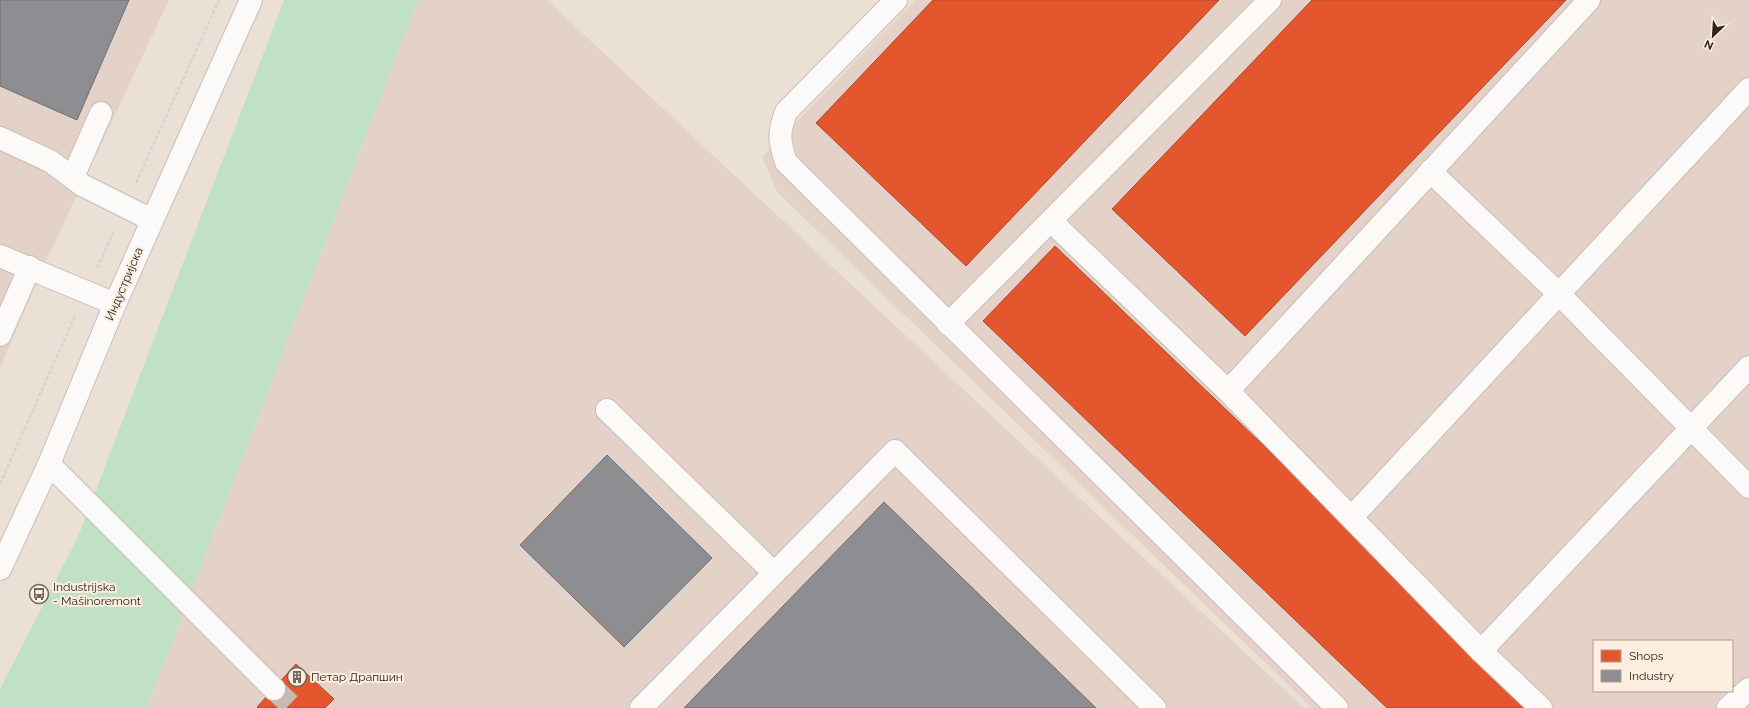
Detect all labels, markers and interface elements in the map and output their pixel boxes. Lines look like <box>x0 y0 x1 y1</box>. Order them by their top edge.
north arrow <box>1693 16 1733 56</box>
text: N <box>1702 37 1716 52</box>
street label: Индустријска <box>102 245 146 323</box>
place label: Industrijska - Mašinoremont <box>53 580 141 608</box>
bus stop icon: Industrijska - Mašinoremont <box>28 583 50 605</box>
legend <box>1593 640 1733 692</box>
text: Shops <box>1629 649 1664 663</box>
building icon: Петар Драпшин <box>286 666 308 688</box>
text: Industry <box>1629 669 1675 683</box>
place label: Петар Драпшин <box>311 670 403 684</box>

